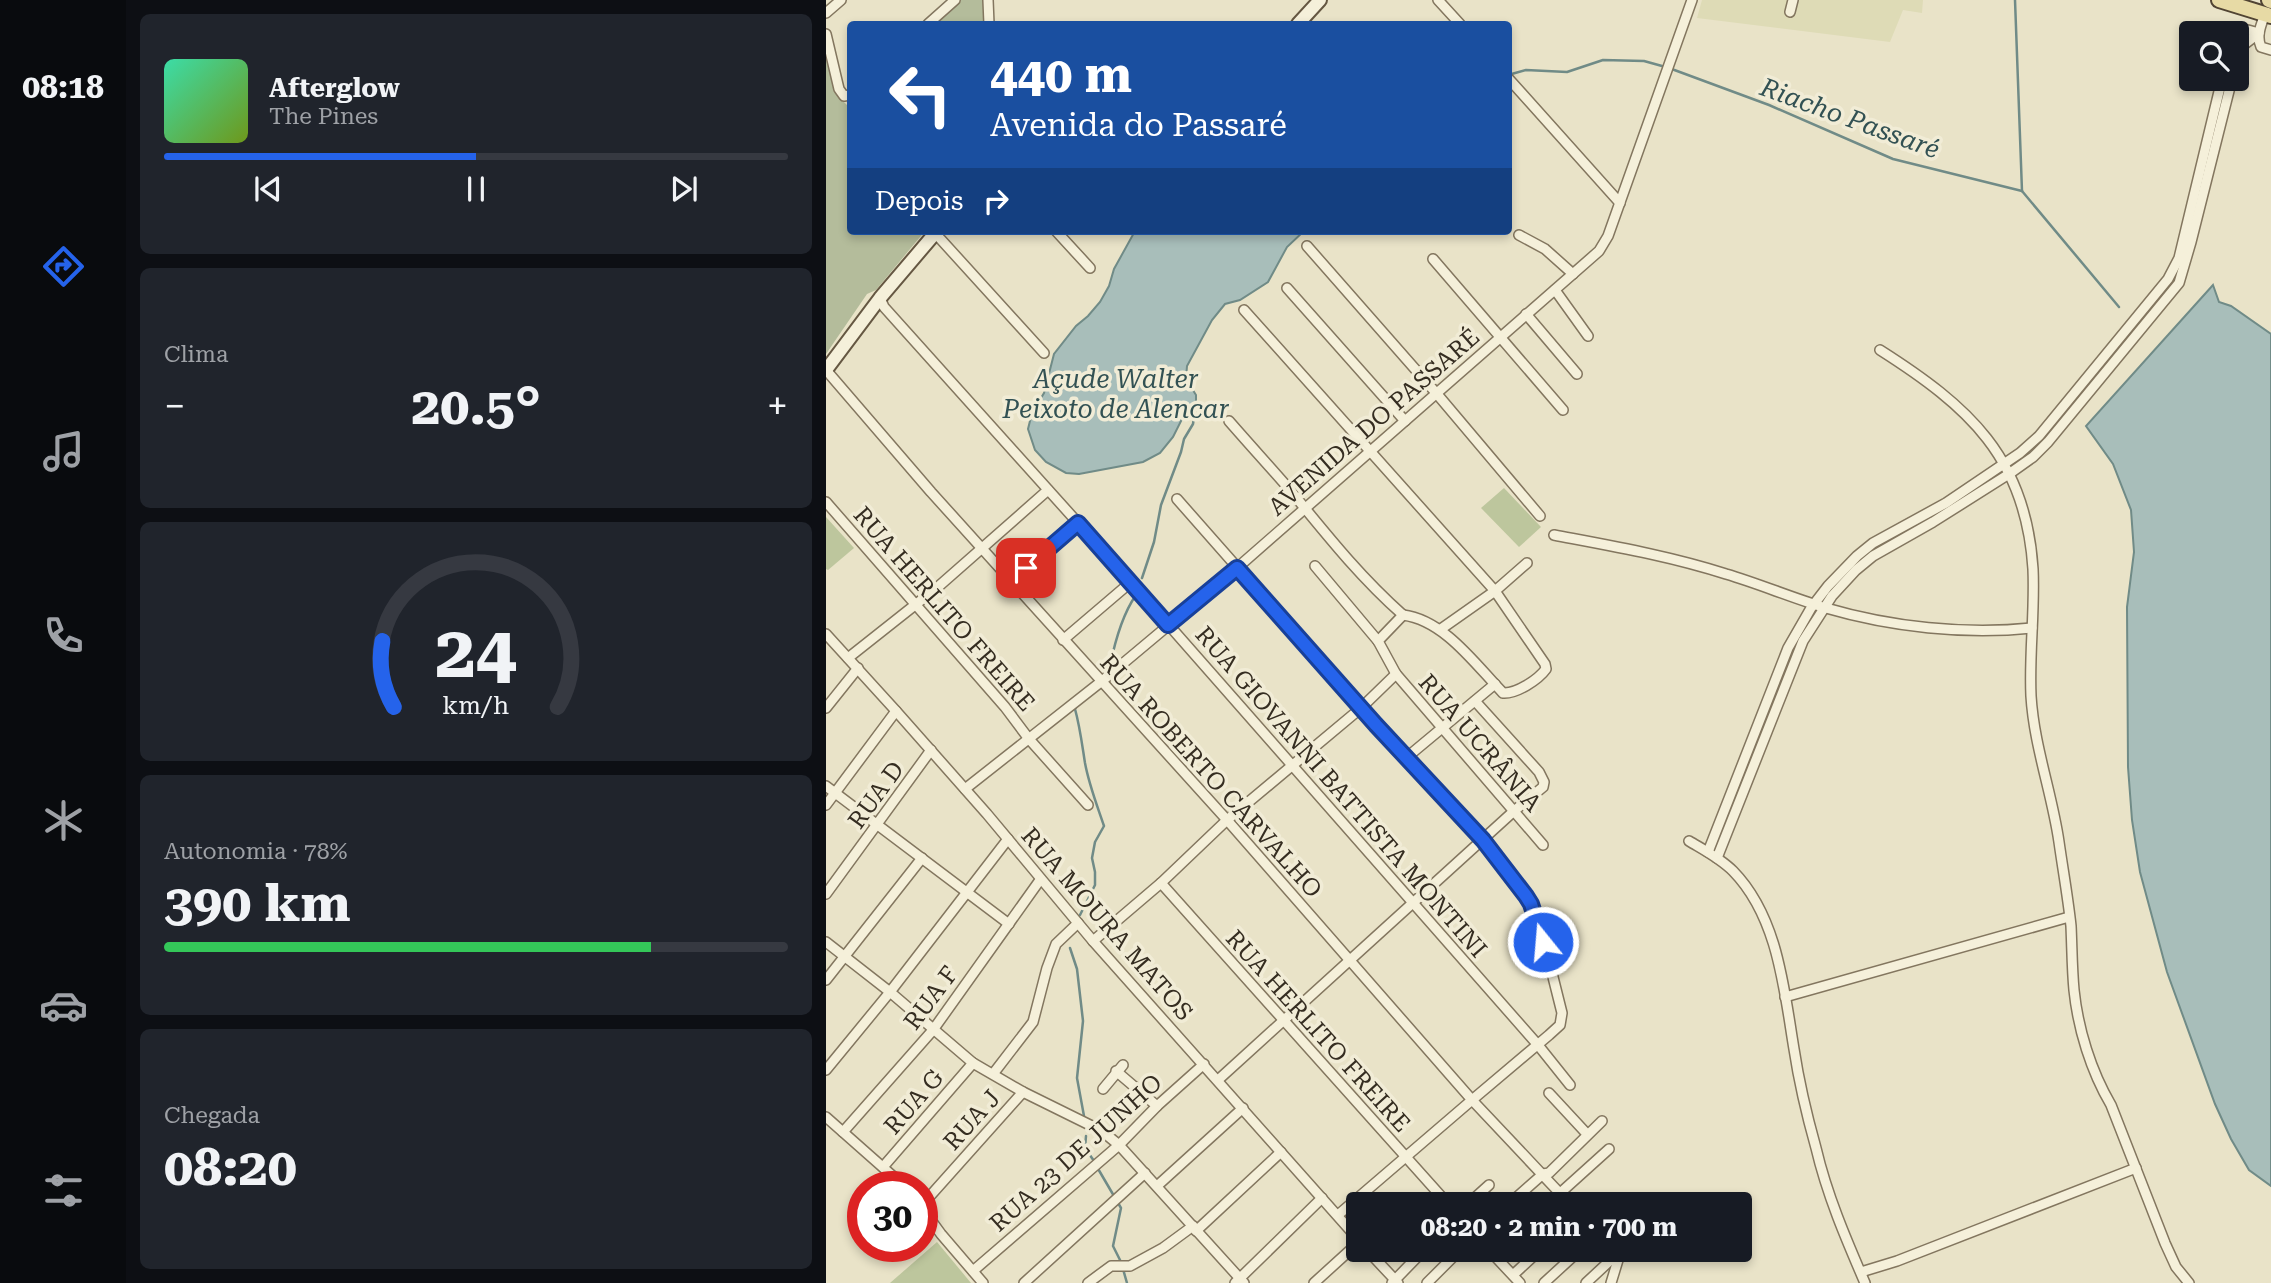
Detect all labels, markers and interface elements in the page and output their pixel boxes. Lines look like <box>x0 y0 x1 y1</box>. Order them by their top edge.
map controls <box>2179 21 2249 91</box>
button: search <box>2179 21 2249 91</box>
text: 440 m <box>990 47 1132 104</box>
icon: left <box>875 49 966 140</box>
text: 08:18 <box>22 68 104 106</box>
water label: Riacho Passaré <box>1755 71 1944 164</box>
text: Afterglow <box>269 73 400 103</box>
text: The Pines <box>269 103 378 130</box>
text: Avenida do Passaré <box>990 106 1287 144</box>
icon: previous <box>249 170 287 208</box>
icon: pause <box>457 170 495 208</box>
icon: next <box>665 170 703 208</box>
icon: right <box>977 182 1015 220</box>
text: Depois <box>875 186 963 216</box>
icon: directions <box>39 242 88 291</box>
street label: AVENIDA DO PASSARÉ <box>1262 322 1485 521</box>
text: Clima <box>164 341 228 368</box>
water label: Açude Walter Peixoto de Alencar <box>1002 364 1230 424</box>
text: 20.5° <box>411 376 541 437</box>
text: − <box>164 384 185 428</box>
text: + <box>767 384 788 428</box>
icon: music <box>39 427 88 476</box>
street label: RUA HERLITO FREIRE <box>848 501 1040 717</box>
pin <box>996 538 1056 598</box>
icon: arrive <box>1007 549 1045 587</box>
icon: phone <box>39 611 88 660</box>
text: 24 <box>435 611 517 696</box>
street label: RUA GIOVANNI BATTISTA MONTINI <box>1190 621 1492 963</box>
street label: RUA ROBERTO CARVALHO <box>1094 649 1328 903</box>
street label: RUA UCRÂNIA <box>1413 668 1548 817</box>
text: km/h <box>443 691 509 720</box>
street label: RUA D <box>842 756 910 834</box>
icon: climate <box>39 796 88 845</box>
street label: RUA MOURA MATOS <box>1016 822 1198 1026</box>
text: Autonomia · 78% <box>164 838 348 865</box>
text: 390 km <box>164 873 351 934</box>
position arrow <box>1506 905 1580 979</box>
street label: RUA HERLITO FREIRE <box>1220 924 1416 1138</box>
street label: RUA F <box>898 961 964 1035</box>
icon: car <box>39 981 88 1030</box>
street label: RUA G <box>878 1064 950 1140</box>
street label: RUA 23 DE JUNHO <box>984 1068 1168 1238</box>
street label: RUA J <box>938 1084 1006 1156</box>
text: Chegada <box>164 1102 260 1129</box>
text: 08:20 <box>164 1137 297 1198</box>
icon: filters <box>39 1166 88 1215</box>
speed limit sign: 30 <box>847 1171 938 1262</box>
text: 08:20 · 2 min · 700 m <box>1421 1212 1677 1242</box>

